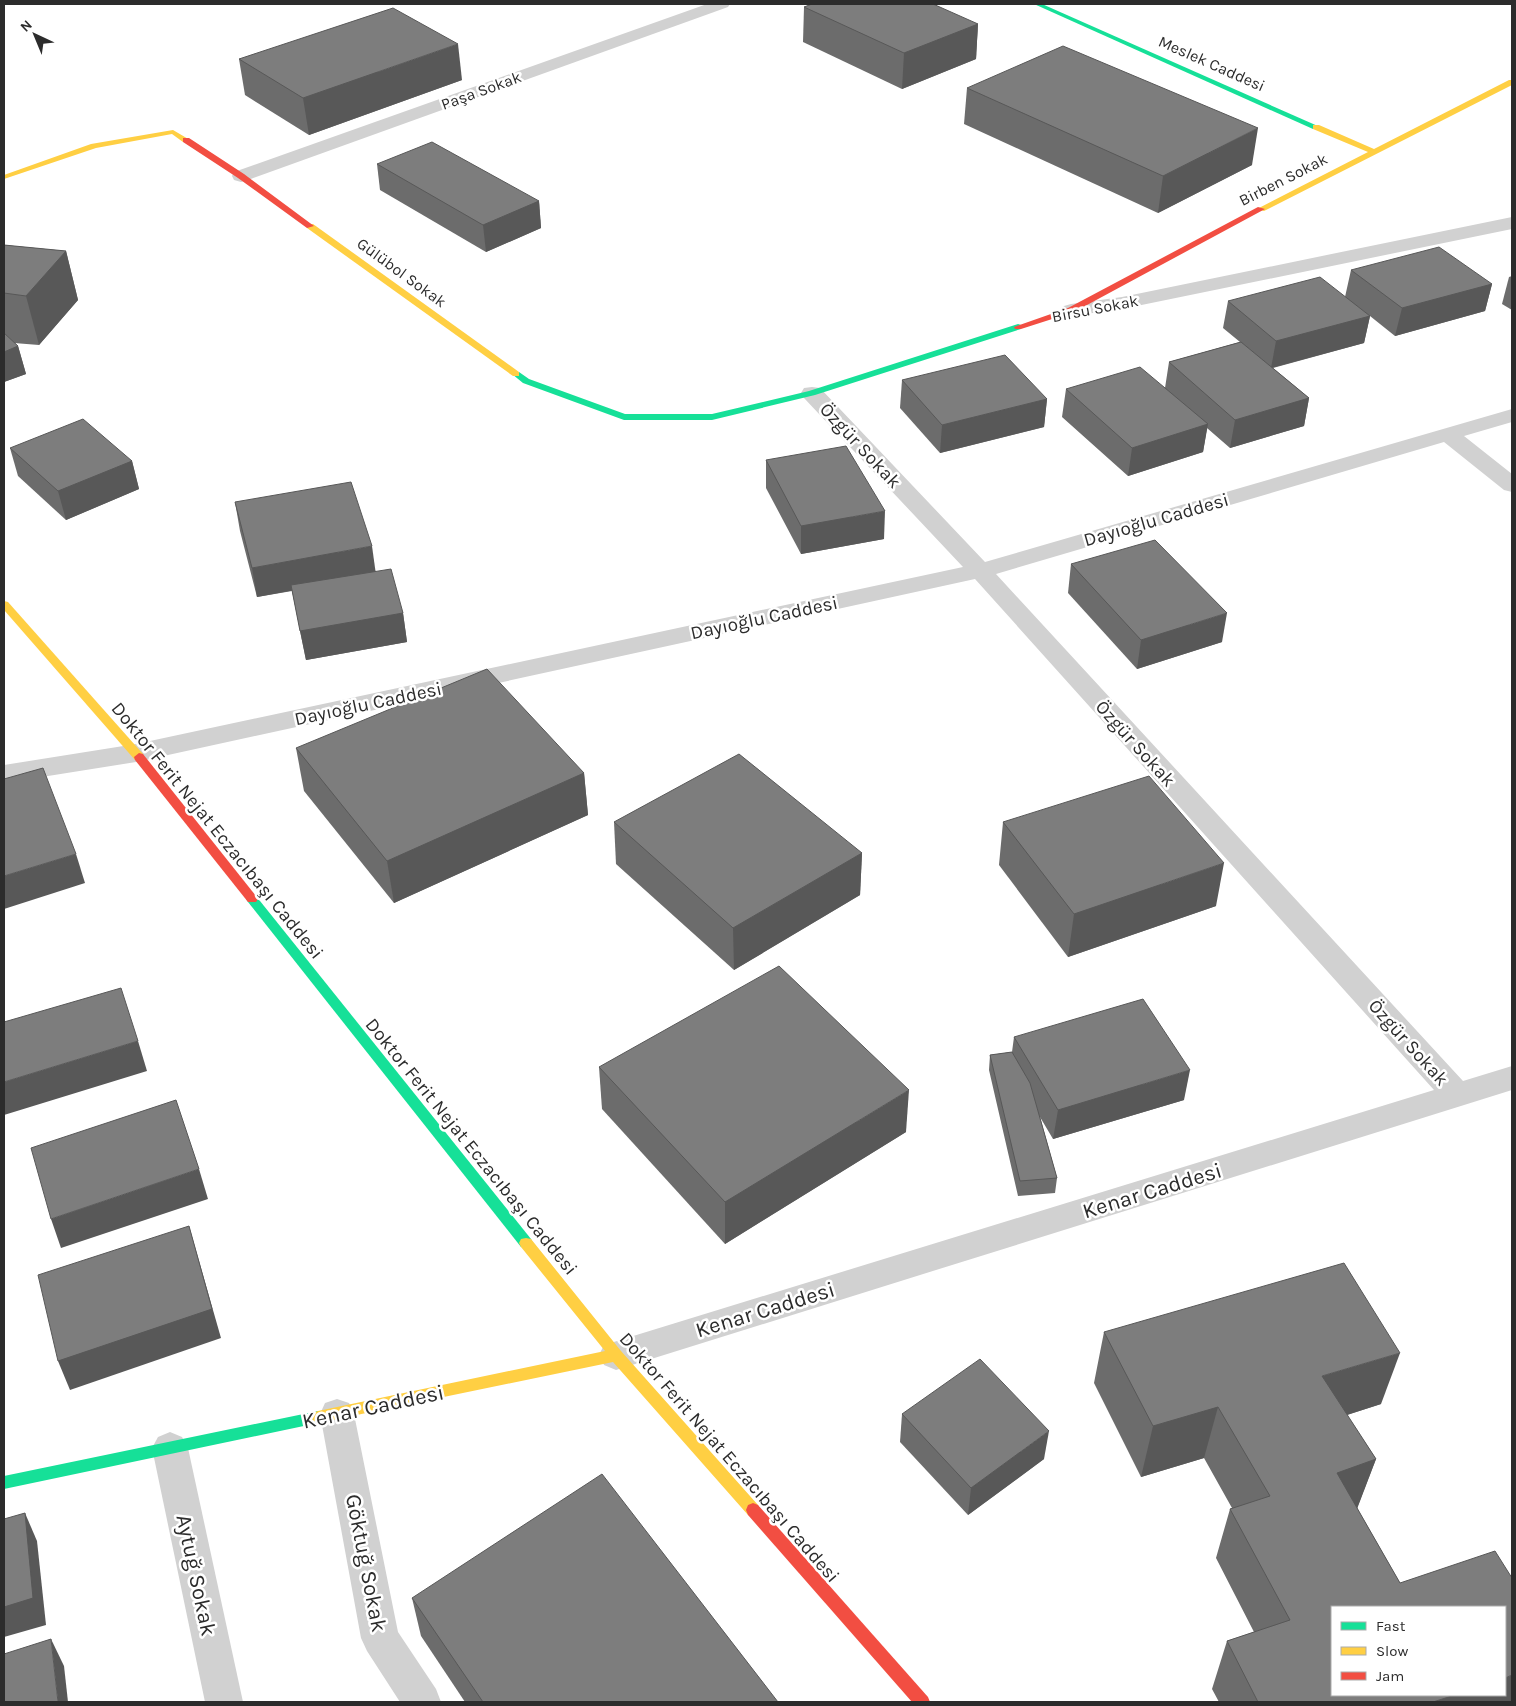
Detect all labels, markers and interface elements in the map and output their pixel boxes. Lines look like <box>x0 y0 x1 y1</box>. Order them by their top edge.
north arrow <box>10 10 60 60</box>
text: N <box>17 16 36 36</box>
street label: Meslek Caddesi <box>1156 31 1268 95</box>
street label: Paşa Sokak <box>438 67 524 114</box>
street label: Birben Sokak <box>1236 149 1331 210</box>
street label: Gülübol Sokak <box>353 234 450 311</box>
street label: Birsu Sokak <box>1050 291 1140 326</box>
street label: Özgür Sokak <box>815 398 906 493</box>
street label: Dayıoğlu Caddesi <box>1081 489 1231 551</box>
street label: Dayıoğlu Caddesi <box>689 592 840 644</box>
street label: Dayıoğlu Caddesi <box>293 678 444 730</box>
street label: Özgür Sokak <box>1091 696 1180 792</box>
street label: Doktor Ferit Nejat Eczacıbaşı Caddesi <box>107 698 328 963</box>
street label: Özgür Sokak <box>1364 995 1453 1091</box>
street label: Doktor Ferit Nejat Eczacıbaşı Caddesi <box>361 1014 582 1279</box>
street label: Kenar Caddesi <box>1079 1157 1225 1224</box>
street label: Kenar Caddesi <box>692 1276 838 1343</box>
street label: Doktor Ferit Nejat Eczacıbaşı Caddesi <box>615 1328 844 1587</box>
street label: Kenar Caddesi <box>300 1379 446 1435</box>
street label: Göktuğ Sokak <box>340 1492 392 1634</box>
street label: Aytuğ Sokak <box>170 1512 222 1638</box>
legend <box>1331 1606 1506 1696</box>
text: Fast <box>1376 1617 1406 1635</box>
text: Slow <box>1376 1642 1408 1660</box>
text: Jam <box>1376 1667 1404 1685</box>

